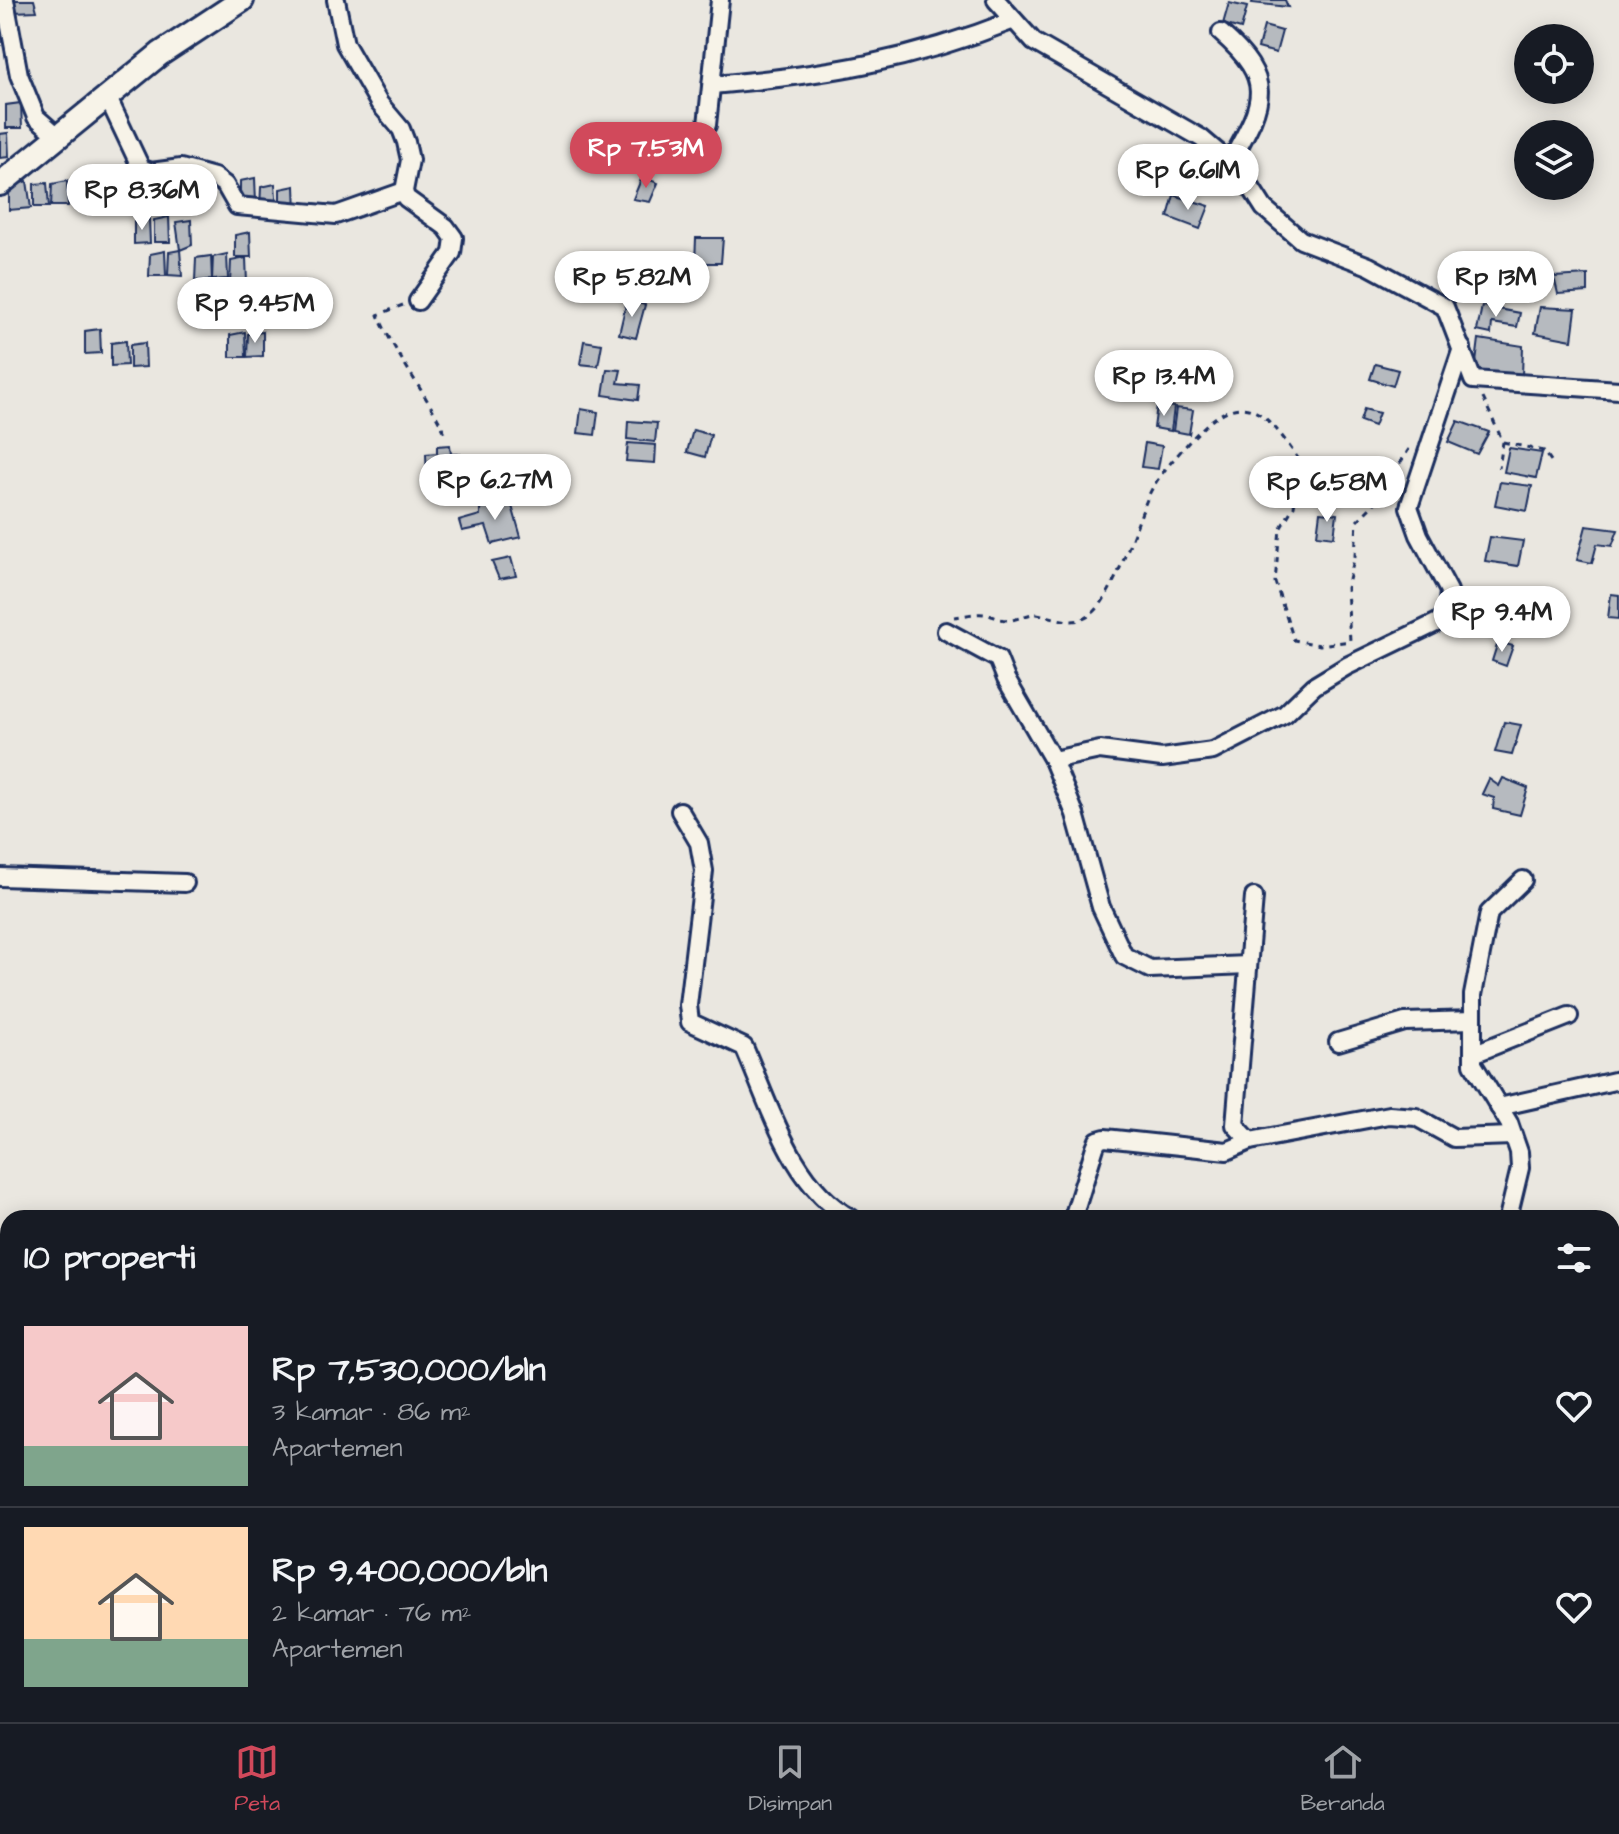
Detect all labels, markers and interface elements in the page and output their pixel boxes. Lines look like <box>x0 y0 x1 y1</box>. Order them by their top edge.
map controls <box>1514 24 1594 200</box>
button: locate <box>1514 24 1594 104</box>
button: layers <box>1514 120 1594 200</box>
pin: Rp 7.53M <box>563 122 729 190</box>
text: Rp 7.53M <box>588 130 704 166</box>
pin: Rp 6.61M <box>1105 144 1271 212</box>
text: Rp 6.61M <box>1136 152 1240 188</box>
pin: Rp 8.36M <box>59 164 225 232</box>
text: Rp 8.36M <box>85 172 199 208</box>
pin: Rp 5.82M <box>549 251 715 319</box>
pin: Rp 13M <box>1431 251 1561 319</box>
text: Rp 5.82M <box>573 259 691 295</box>
text: Rp 13M <box>1455 259 1537 295</box>
pin: Rp 9.45M <box>172 277 338 345</box>
text: Rp 9.45M <box>195 285 315 321</box>
pin: Rp 13.4M <box>1081 350 1247 418</box>
text: Rp 13.4M <box>1113 358 1215 394</box>
pin: Rp 6.27M <box>412 454 578 522</box>
pin: Rp 6.58M <box>1244 456 1410 524</box>
text: Rp 6.27M <box>437 462 553 498</box>
text: Rp 6.58M <box>1267 464 1387 500</box>
pin: Rp 9.4M <box>1428 586 1576 654</box>
text: Rp 9.4M <box>1451 594 1553 630</box>
text: 10 properti <box>24 1234 195 1282</box>
icon: filters <box>1552 1236 1596 1280</box>
text: Rp 7,530,000/bln <box>272 1346 546 1394</box>
icon: home <box>88 1358 184 1454</box>
icon: heart <box>1552 1384 1596 1428</box>
text: 3 kamar · 86 m² <box>272 1394 471 1430</box>
text: Apartemen <box>272 1430 403 1466</box>
text: Rp 9,400,000/bln <box>272 1547 548 1595</box>
icon: home <box>88 1559 184 1655</box>
icon: heart <box>1552 1585 1596 1629</box>
text: 2 kamar · 76 m² <box>272 1595 471 1631</box>
text: Apartemen <box>272 1631 403 1667</box>
tab: Peta <box>234 1740 280 1819</box>
tab: Disimpan <box>749 1740 832 1819</box>
tab: Beranda <box>1300 1740 1385 1819</box>

